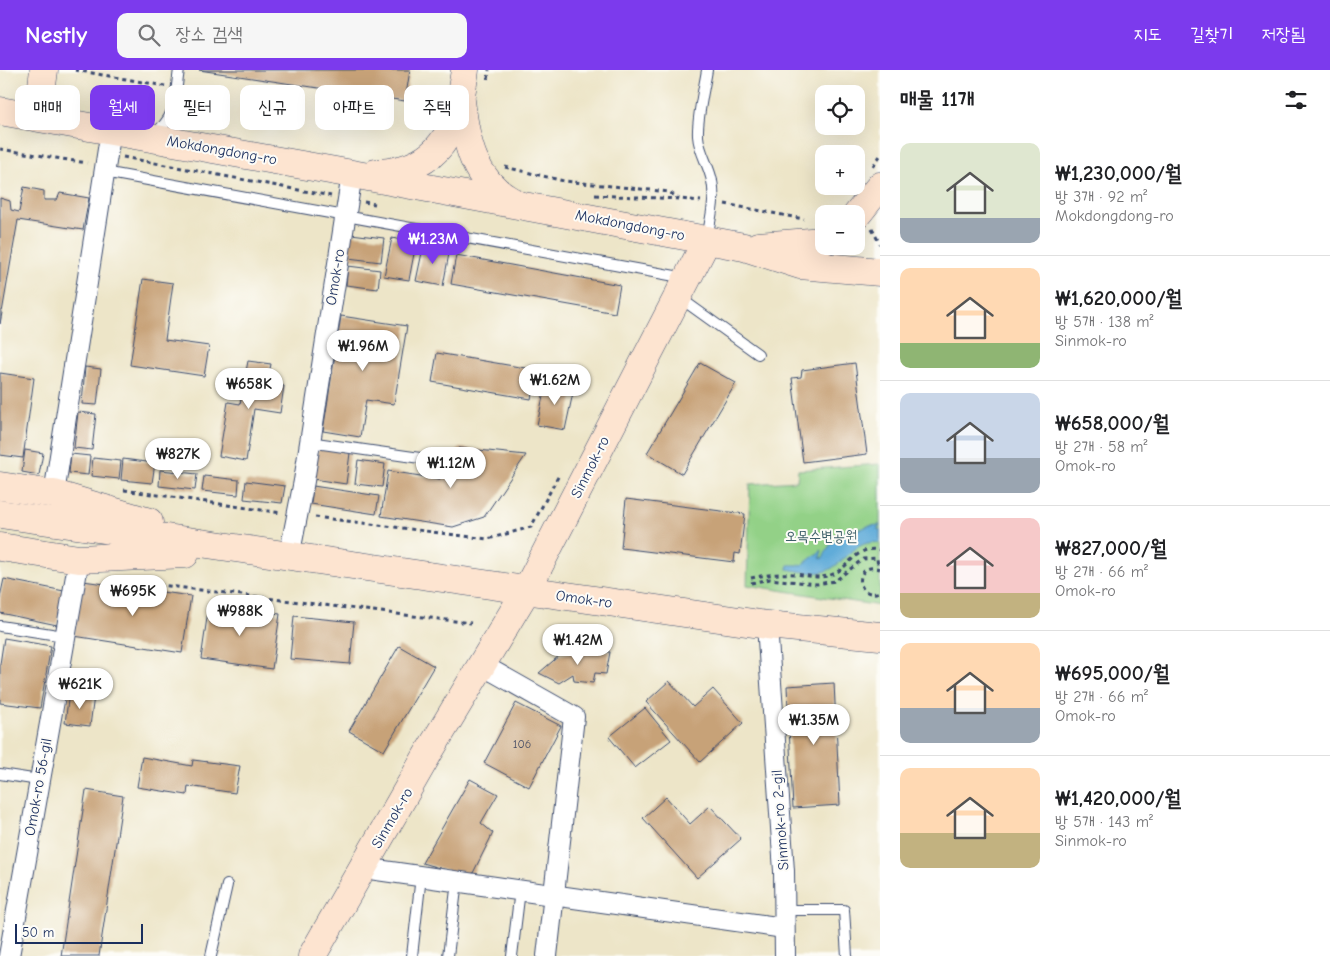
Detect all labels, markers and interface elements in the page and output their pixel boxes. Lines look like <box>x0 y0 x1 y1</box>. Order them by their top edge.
search box <box>117 13 467 58</box>
text: Nestly <box>25 21 87 49</box>
icon: search <box>135 21 163 49</box>
text: 장소 검색 <box>175 23 243 45</box>
text: 지도 <box>1133 24 1162 45</box>
text: 길찾기 <box>1190 24 1234 45</box>
text: 저장됨 <box>1262 24 1305 45</box>
chip: 매매 <box>15 85 80 130</box>
chip: 월세 <box>90 85 155 130</box>
chip: 필터 <box>165 85 230 130</box>
chip: 신규 <box>240 85 305 130</box>
chip: 아파트 <box>315 85 394 130</box>
chip: 주택 <box>404 85 469 130</box>
map controls <box>815 85 865 255</box>
button: locate <box>815 85 865 135</box>
icon: filters <box>1282 86 1310 114</box>
text: 매물 11개 <box>900 87 975 111</box>
street label: Mokdongdong-ro <box>166 131 278 169</box>
button: + <box>815 145 865 195</box>
text: ₩1,230,000/월 <box>1055 161 1182 185</box>
icon: home <box>940 163 1000 223</box>
text: 방 3개 · 92 m² <box>1055 188 1147 206</box>
button: − <box>815 205 865 255</box>
street label: Mokdongdong-ro <box>574 206 686 244</box>
text: Mokdongdong-ro <box>1055 207 1174 225</box>
pin: ₩1.23M <box>392 222 474 265</box>
text: ₩1.23M <box>408 230 458 248</box>
street label: Omok-ro <box>322 247 348 307</box>
text: ₩1,620,000/월 <box>1055 286 1183 310</box>
icon: home <box>940 288 1000 348</box>
text: 방 5개 · 138 m² <box>1055 313 1154 331</box>
pin: ₩1.96M <box>322 330 404 372</box>
text: Sinmok-ro <box>1055 332 1127 350</box>
text: ₩1.96M <box>338 337 388 355</box>
pin: ₩1.62M <box>514 364 596 406</box>
pin: ₩658K <box>214 368 284 410</box>
text: ₩1.62M <box>530 371 580 389</box>
text: ₩658K <box>226 375 272 393</box>
text: ₩658,000/월 <box>1055 411 1170 435</box>
icon: home <box>940 413 1000 473</box>
street label: Sinmok-ro <box>567 433 613 501</box>
pin: ₩827K <box>143 438 213 480</box>
text: 방 2개 · 58 m² <box>1055 438 1147 456</box>
text: ₩827K <box>156 445 200 463</box>
pin: ₩1.12M <box>410 446 492 489</box>
text: ₩1.12M <box>427 454 475 472</box>
text: Omok-ro <box>1055 457 1116 475</box>
park label: 오목수변공원 <box>785 527 857 545</box>
text: ₩827,000/월 <box>1055 536 1167 560</box>
icon: home <box>940 538 1000 598</box>
text: 방 2개 · 66 m² <box>1055 563 1148 581</box>
pin: ₩695K <box>98 574 168 617</box>
text: ₩695K <box>110 582 156 600</box>
text: Omok-ro <box>1055 582 1116 600</box>
street label: Omok-ro <box>555 586 613 612</box>
pin: ₩988K <box>205 594 275 637</box>
text: ₩988K <box>217 602 263 620</box>
pin: ₩1.42M <box>537 624 619 666</box>
text: ₩1.42M <box>553 631 603 649</box>
text: ₩695,000/월 <box>1055 661 1170 685</box>
icon: home <box>940 663 1000 723</box>
pin: ₩621K <box>45 668 115 710</box>
text: ₩621K <box>58 675 102 693</box>
text: 방 2개 · 66 m² <box>1055 688 1148 706</box>
pin: ₩1.35M <box>773 704 855 746</box>
text: Omok-ro <box>1055 707 1116 725</box>
text: ₩1.35M <box>789 711 839 729</box>
street label: Omok-ro 56-gil <box>21 737 55 837</box>
house number: 106 <box>513 737 531 751</box>
street label: Sinmok-ro 2-gil <box>768 769 792 871</box>
street label: Sinmok-ro <box>367 784 417 852</box>
text: ₩1,420,000/월 <box>1055 786 1181 810</box>
icon: home <box>940 788 1000 848</box>
text: 방 5개 · 143 m² <box>1055 813 1153 831</box>
text: Sinmok-ro <box>1055 832 1127 850</box>
scale bar <box>15 921 142 944</box>
text: 50 m <box>22 924 54 941</box>

